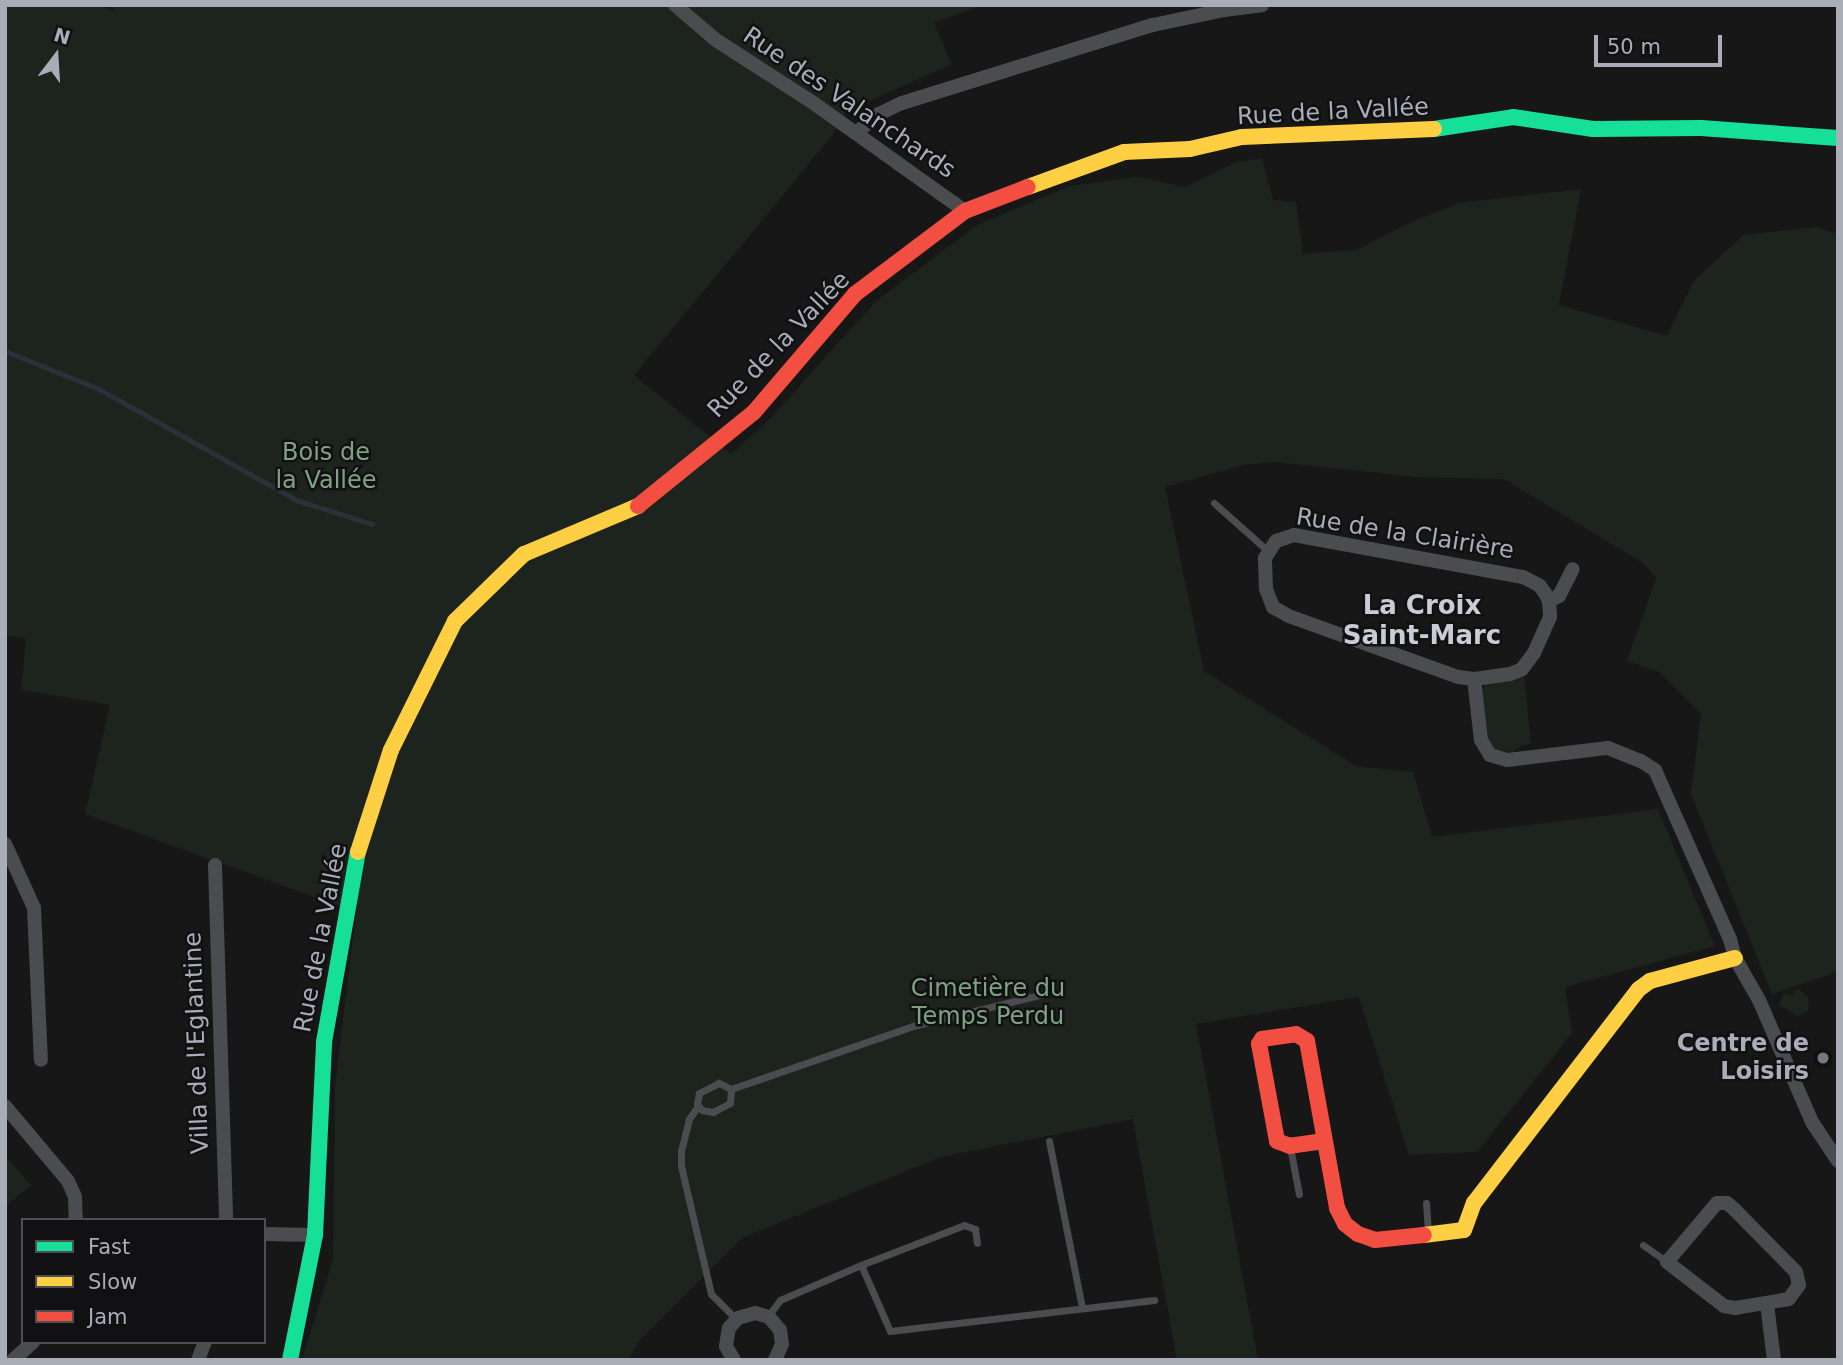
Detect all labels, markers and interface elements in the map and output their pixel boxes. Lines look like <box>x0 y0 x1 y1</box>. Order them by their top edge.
north arrow <box>21 21 91 91</box>
street label: Rue des Valanchards <box>738 21 960 185</box>
scale bar <box>1598 21 1726 65</box>
text: N <box>51 23 73 49</box>
text: 50 m <box>1607 35 1661 59</box>
street label: Rue de la Vallée <box>1236 93 1430 131</box>
street label: Rue de la Vallée <box>702 266 856 424</box>
park label: Bois de la Vallée <box>275 439 377 495</box>
street label: Rue de la Clairière <box>1294 503 1516 565</box>
district label: La Croix Saint-Marc <box>1343 590 1501 652</box>
street label: Rue de la Vallée <box>289 841 353 1035</box>
street label: Villa de l'Eglantine <box>179 931 215 1155</box>
park label: Cimetière du Temps Perdu <box>911 975 1065 1031</box>
place label: Centre de Loisirs <box>1677 1030 1809 1086</box>
marker: Centre de Loisirs <box>1815 1050 1831 1066</box>
legend <box>21 1218 266 1344</box>
text: Fast <box>88 1235 130 1259</box>
text: Slow <box>88 1270 137 1294</box>
text: Jam <box>88 1305 128 1329</box>

